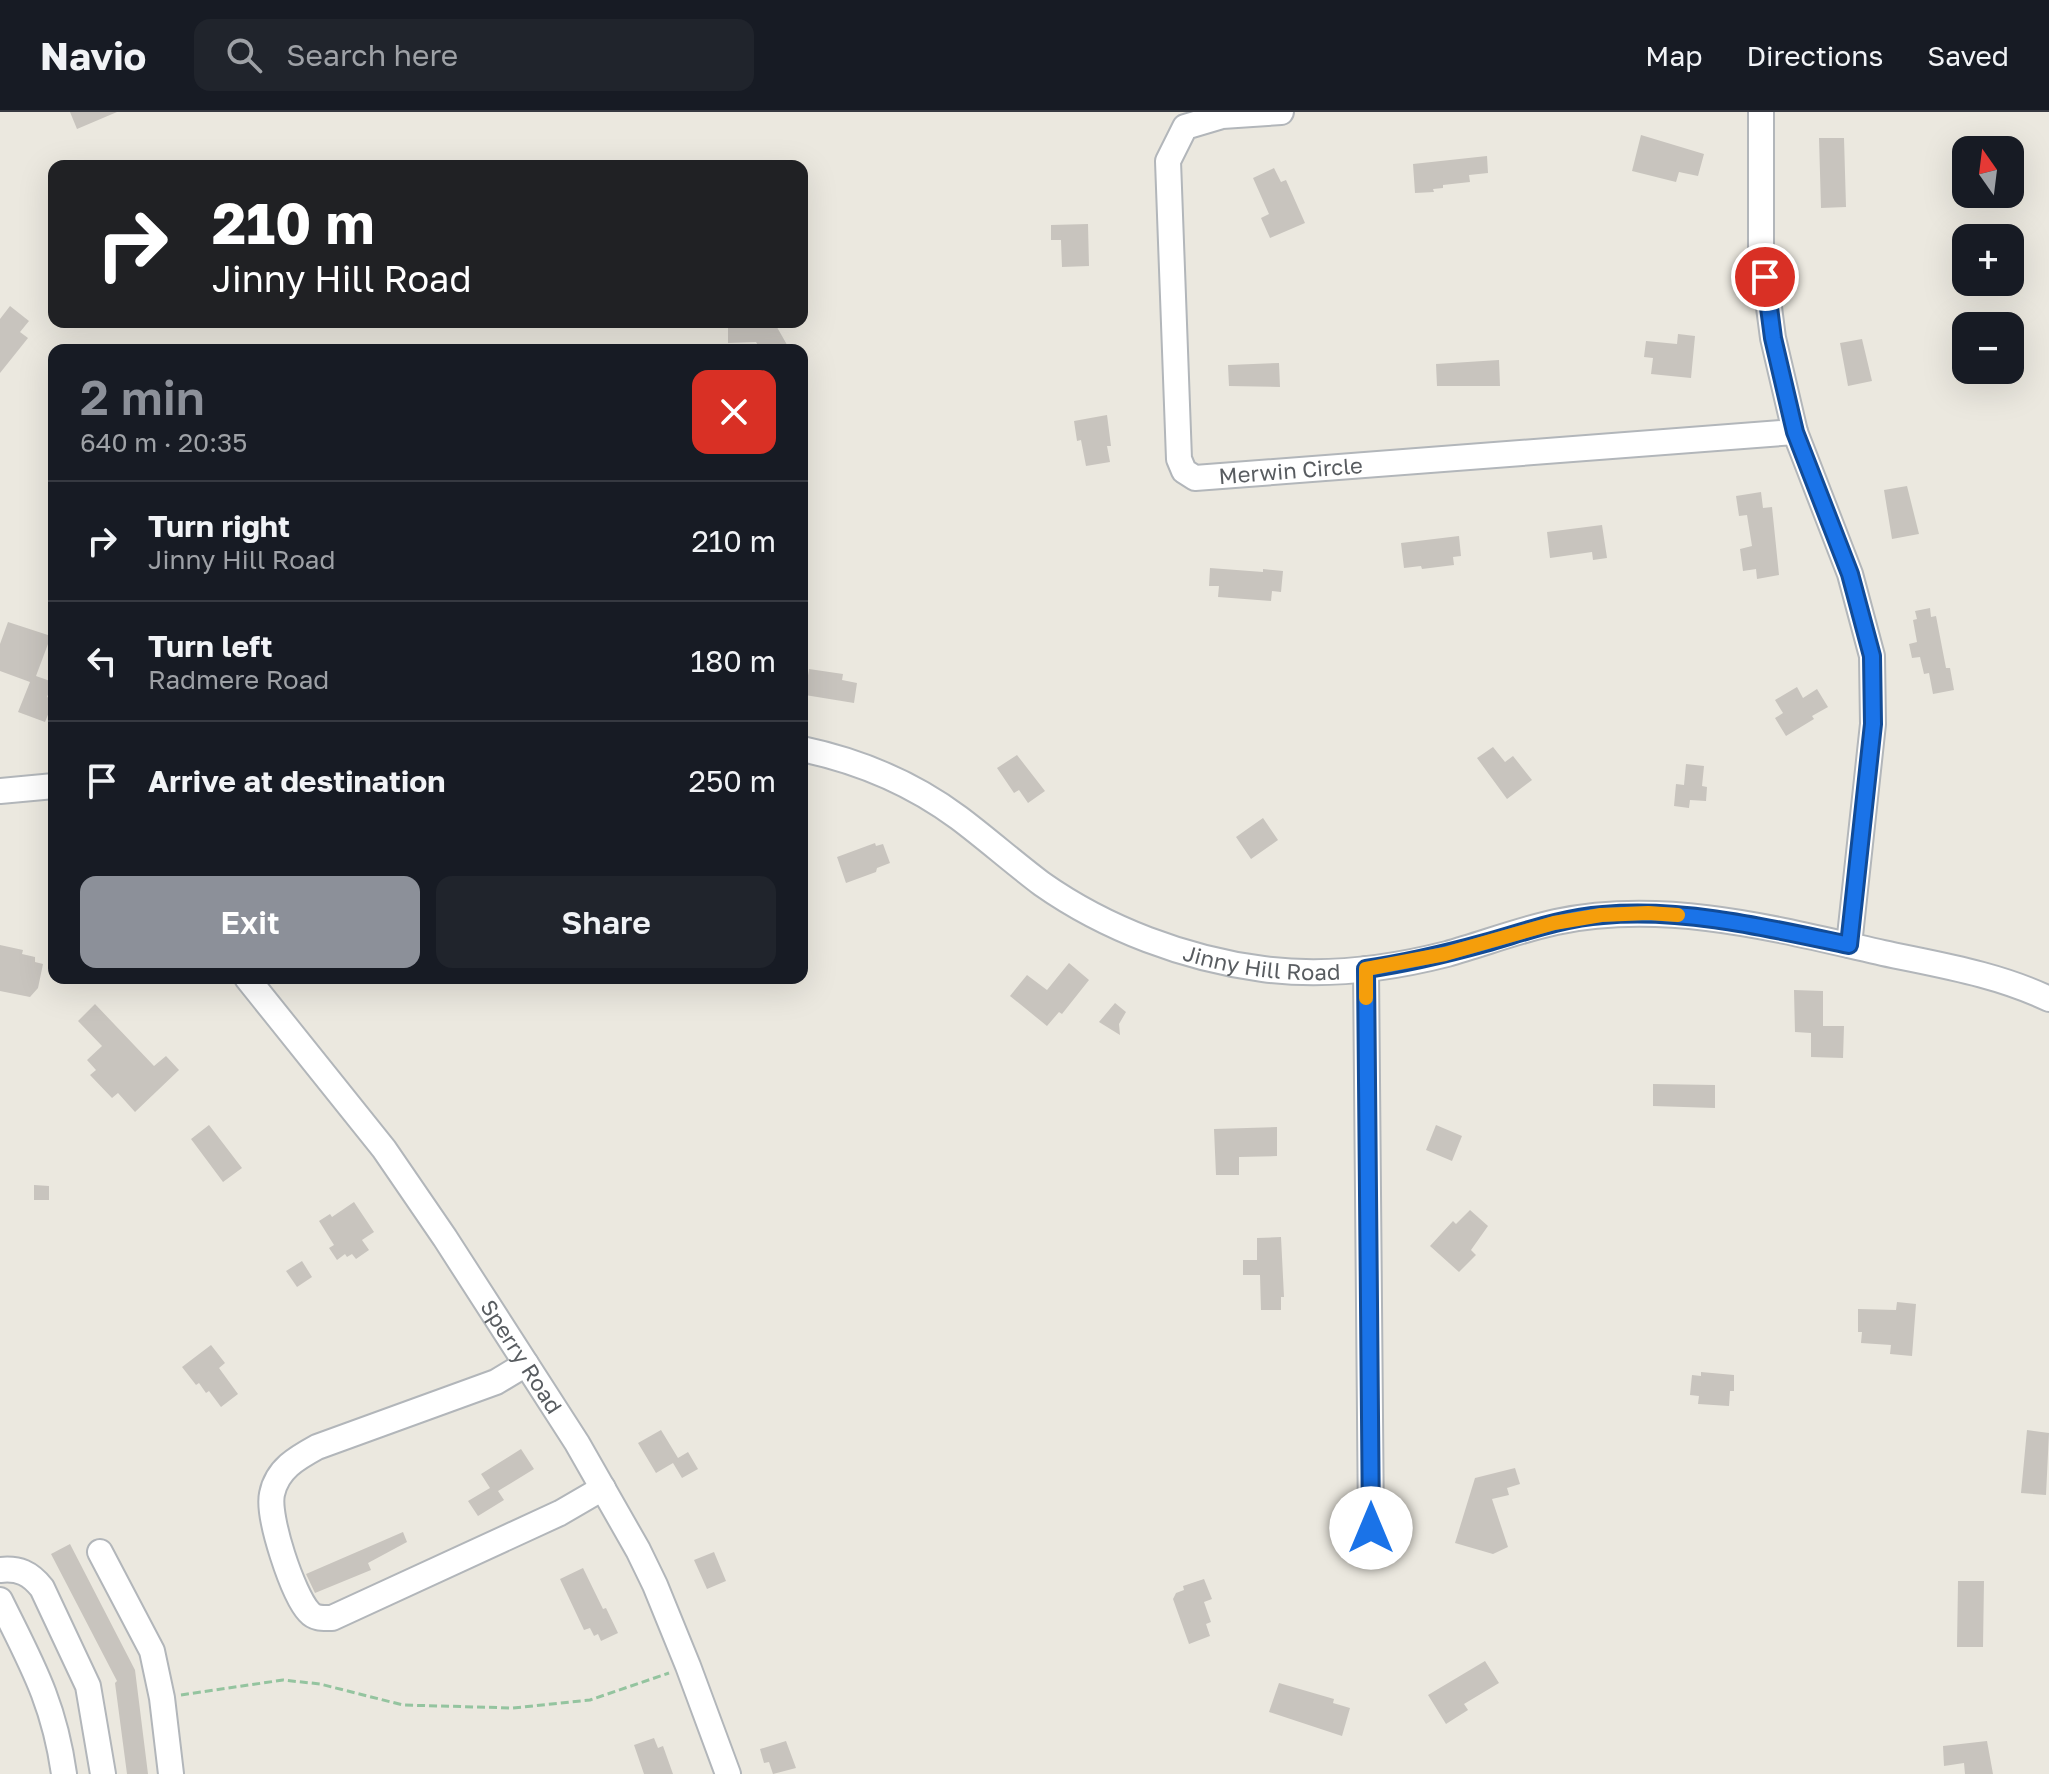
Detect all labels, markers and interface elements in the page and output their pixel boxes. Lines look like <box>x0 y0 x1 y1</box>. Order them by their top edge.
search box <box>194 19 754 91</box>
text: Navio <box>40 33 146 78</box>
icon: search <box>222 33 266 77</box>
text: Search here <box>286 37 458 73</box>
text: Map <box>1645 39 1702 72</box>
text: Directions <box>1746 39 1883 72</box>
text: Saved <box>1927 39 2009 72</box>
north arrow <box>1952 136 2024 208</box>
map controls <box>1952 136 2024 384</box>
text: 210 m <box>212 189 374 256</box>
icon: right <box>80 192 184 296</box>
button: + <box>1952 224 2024 296</box>
pin <box>1731 243 1799 311</box>
icon: arrive <box>1743 255 1787 299</box>
text: Jinny Hill Road <box>212 257 472 300</box>
button: − <box>1952 312 2024 384</box>
text: 2 min <box>80 368 205 426</box>
button: close <box>692 370 776 454</box>
text: 640 m · 20:35 <box>80 427 247 458</box>
street label: Merwin Circle <box>1218 451 1364 489</box>
text: Turn right <box>148 508 290 544</box>
icon: right <box>80 519 124 563</box>
text: 210 m <box>691 523 776 559</box>
text: Jinny Hill Road <box>148 544 336 575</box>
text: Turn left <box>148 628 273 664</box>
icon: left <box>80 639 124 683</box>
text: 180 m <box>691 643 776 679</box>
text: Radmere Road <box>148 664 329 695</box>
icon: arrive <box>80 759 124 803</box>
text: Arrive at destination <box>148 763 445 799</box>
text: 250 m <box>689 763 776 799</box>
button: Exit <box>80 876 420 968</box>
button: Share <box>436 876 776 968</box>
street label: Jinny Hill Road <box>1180 938 1341 985</box>
street label: Sperry Road <box>475 1294 568 1418</box>
position arrow <box>1329 1486 1413 1570</box>

